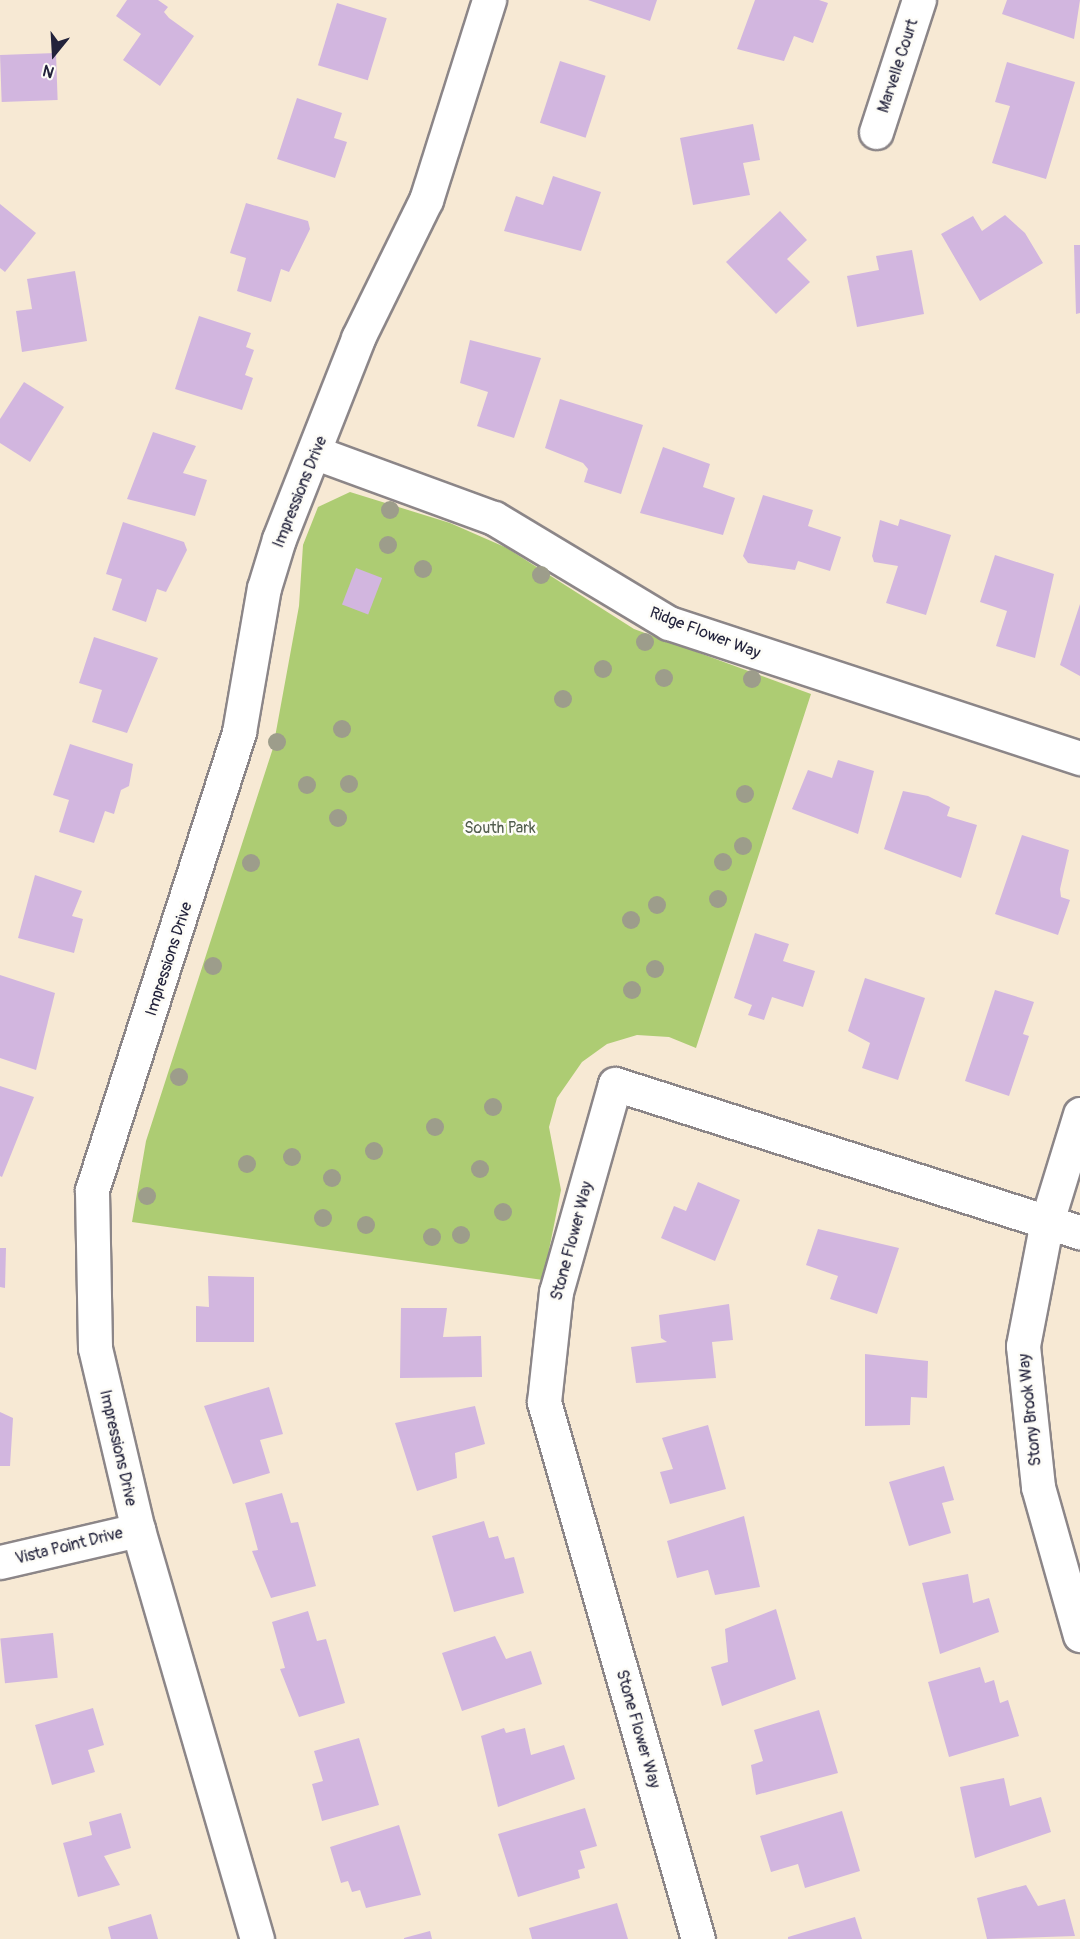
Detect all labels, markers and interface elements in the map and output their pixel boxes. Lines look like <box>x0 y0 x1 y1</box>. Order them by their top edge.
street label: Marvelle Court <box>874 17 922 115</box>
north arrow <box>24 24 84 84</box>
text: N <box>40 60 57 82</box>
street label: Impressions Drive <box>269 433 331 551</box>
street label: Ridge Flower Way <box>647 603 763 663</box>
park label: South Park <box>464 818 536 838</box>
street label: Impressions Drive <box>142 900 196 1018</box>
street label: Stone Flower Way <box>547 1179 597 1303</box>
street label: Stony Brook Way <box>1015 1353 1045 1467</box>
street label: Impressions Drive <box>95 1388 141 1508</box>
street label: Vista Point Drive <box>13 1523 125 1569</box>
street label: Stone Flower Way <box>612 1668 664 1790</box>

